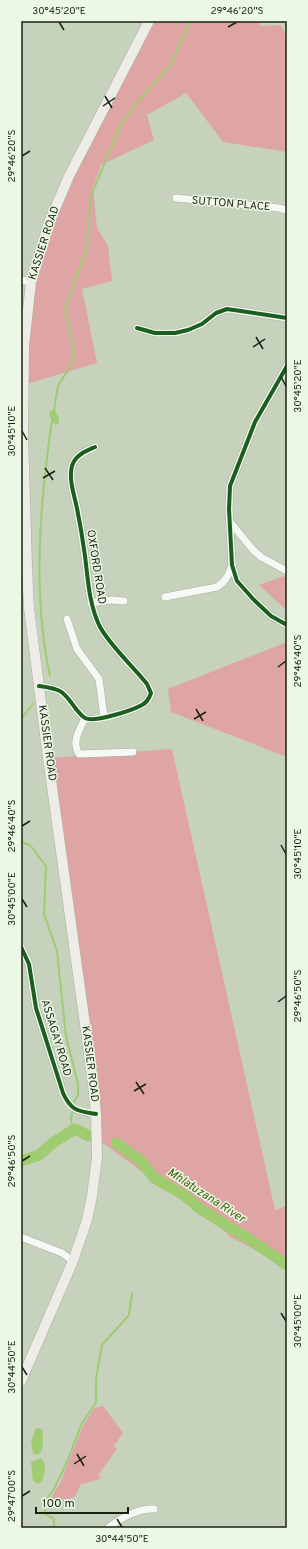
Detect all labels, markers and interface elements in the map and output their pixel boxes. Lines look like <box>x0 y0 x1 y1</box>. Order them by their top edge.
text: 30°45'20"E <box>32 5 86 18</box>
text: 29°46'20"S <box>210 5 264 18</box>
text: 29°46'20"S <box>6 129 19 183</box>
street label: SUTTON PLACE <box>191 194 271 214</box>
street label: KASSIER ROAD <box>25 204 63 282</box>
text: 30°45'20"E <box>292 359 305 413</box>
text: 30°45'10"E <box>6 405 19 457</box>
street label: OXFORD ROAD <box>83 529 109 605</box>
text: 29°46'40"S <box>292 634 305 688</box>
street label: KASSIER ROAD <box>35 704 59 782</box>
text: 29°46'40"S <box>6 799 19 853</box>
text: 30°45'10"E <box>292 828 305 880</box>
text: 30°45'00"E <box>6 872 19 926</box>
text: 29°46'50"S <box>292 969 305 1023</box>
street label: ASSAGAY ROAD <box>38 998 74 1078</box>
street label: KASSIER ROAD <box>78 1025 102 1103</box>
text: 29°46'50"S <box>6 1134 19 1188</box>
water label: Mhlatuzana River <box>164 1165 249 1228</box>
text: 30°45'00"E <box>292 1294 305 1348</box>
text: 30°44'50"E <box>6 1340 19 1394</box>
text: 29°47'00"S <box>6 1470 19 1522</box>
scale bar <box>36 1489 128 1515</box>
text: 100 m <box>42 1496 75 1512</box>
text: 30°44'50"E <box>95 1533 149 1546</box>

